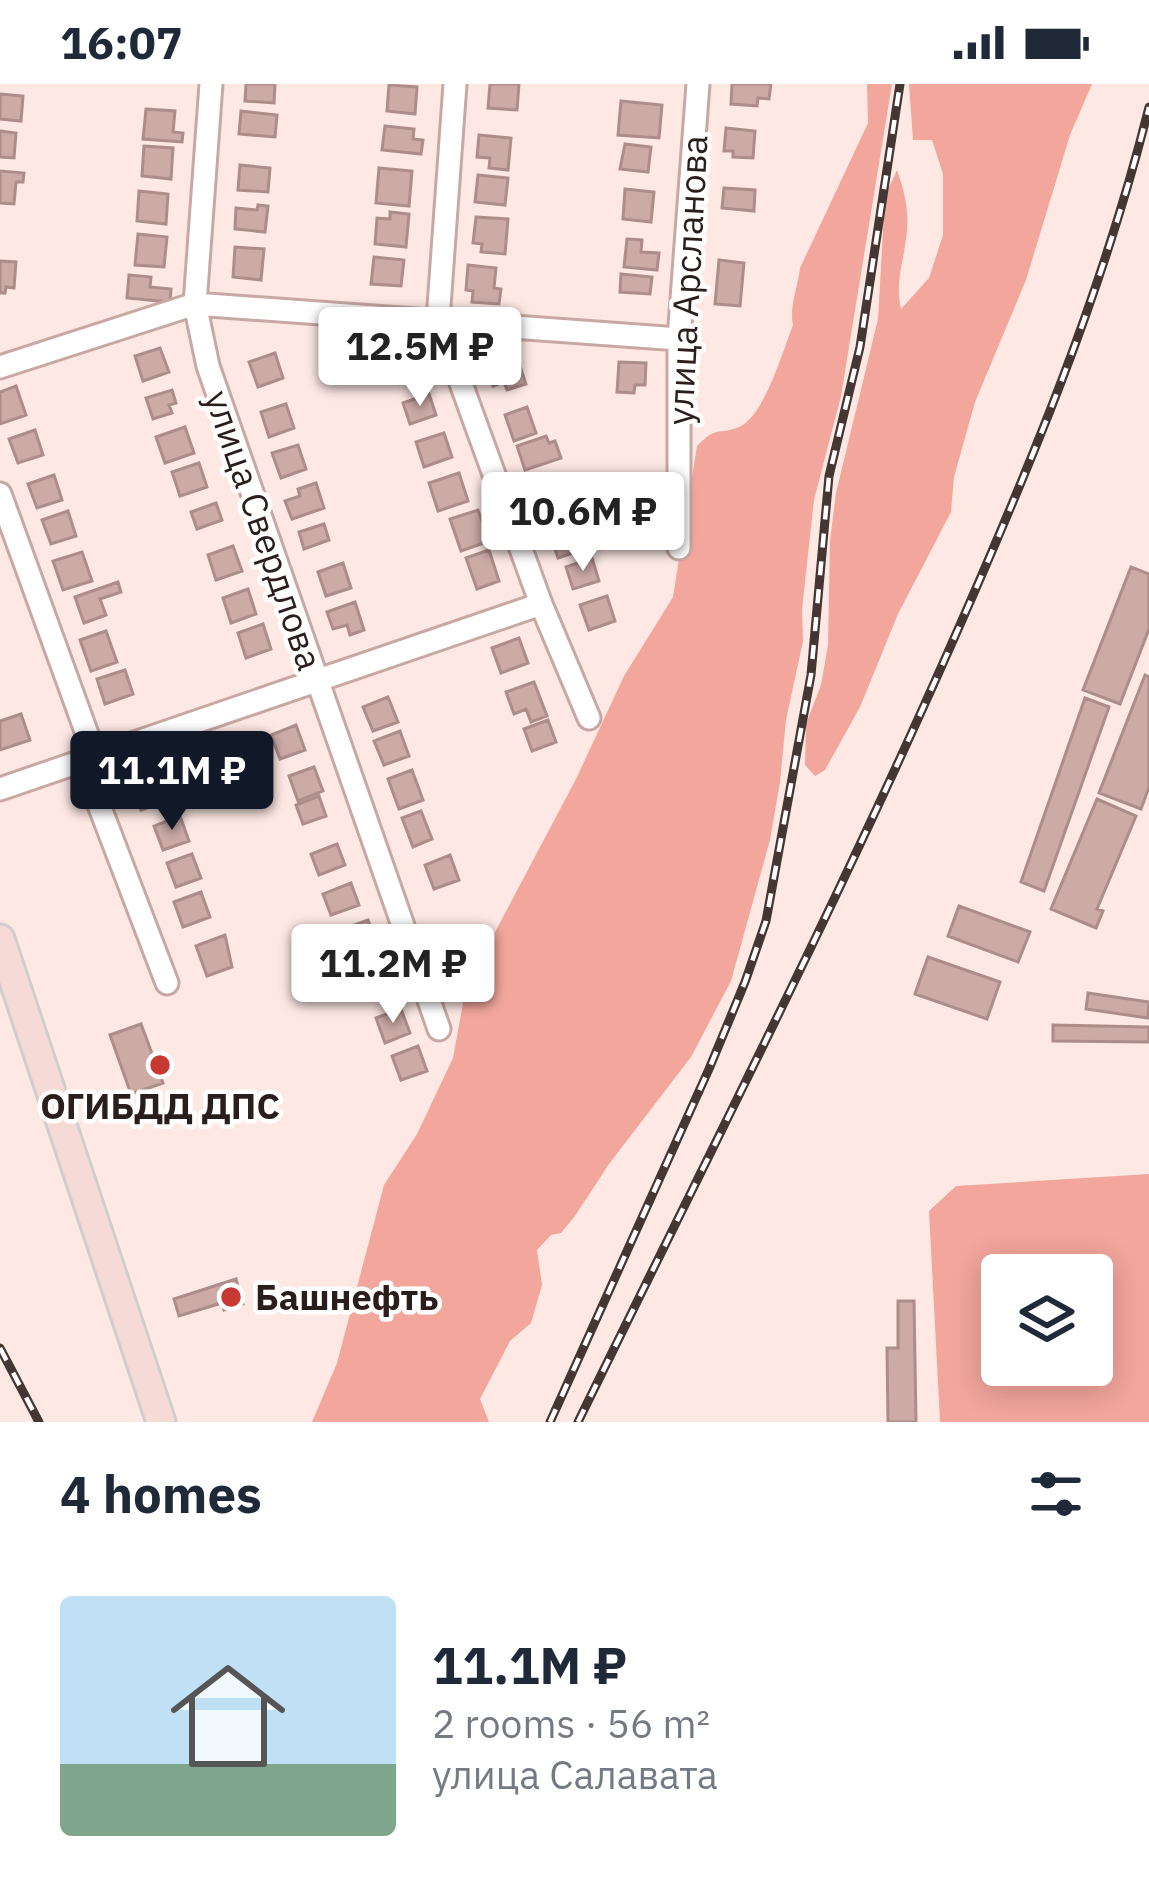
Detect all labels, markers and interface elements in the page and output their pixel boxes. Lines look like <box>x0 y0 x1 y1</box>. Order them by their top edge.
text: 16:07 <box>60 13 183 71</box>
street label: улица Арсланова <box>655 134 718 426</box>
pin: 12.5M ₽ <box>309 307 531 409</box>
text: 12.5M ₽ <box>345 320 495 371</box>
street label: улица Свердлова <box>195 384 334 676</box>
pin: 10.6M ₽ <box>472 472 694 574</box>
text: 10.6M ₽ <box>508 485 658 536</box>
pin: 11.1M ₽ <box>61 731 283 833</box>
text: 11.1M ₽ <box>97 744 247 795</box>
pin: 11.2M ₽ <box>282 924 504 1026</box>
text: 11.2M ₽ <box>318 937 468 988</box>
marker: ОГИБДД ДПС <box>147 1052 173 1078</box>
place label: ОГИБДД ДПС <box>40 1082 280 1129</box>
map controls <box>981 1254 1113 1386</box>
button: layers <box>981 1254 1113 1386</box>
place label: Башнефть <box>255 1273 439 1320</box>
marker: Башнефть <box>218 1284 244 1310</box>
text: 4 homes <box>60 1461 262 1527</box>
icon: filters <box>1023 1461 1089 1527</box>
text: 11.1M ₽ <box>432 1632 627 1698</box>
icon: home <box>156 1644 300 1788</box>
text: 2 rooms · 56 m² <box>432 1698 710 1749</box>
text: улица Салавата <box>432 1749 718 1800</box>

